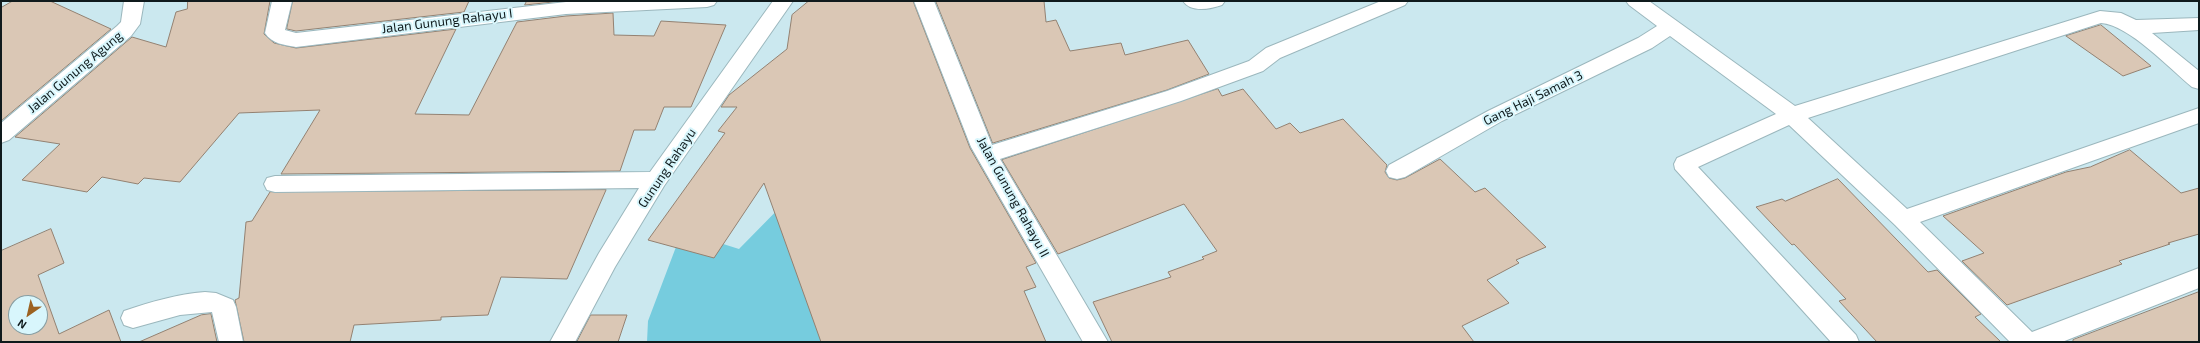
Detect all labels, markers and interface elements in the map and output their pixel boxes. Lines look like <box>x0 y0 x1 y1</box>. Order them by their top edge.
street label: Jalan Gunung Rahayu I <box>381 5 513 37</box>
street label: Jalan Gunung Agung <box>24 28 126 116</box>
street label: Gang Haji Samah 3 <box>1481 67 1585 129</box>
street label: Gunung Rahayu <box>635 125 699 211</box>
street label: Jalan Gunung Rahayu II <box>973 134 1053 260</box>
north arrow <box>8 295 48 335</box>
text: N <box>15 317 29 332</box>

